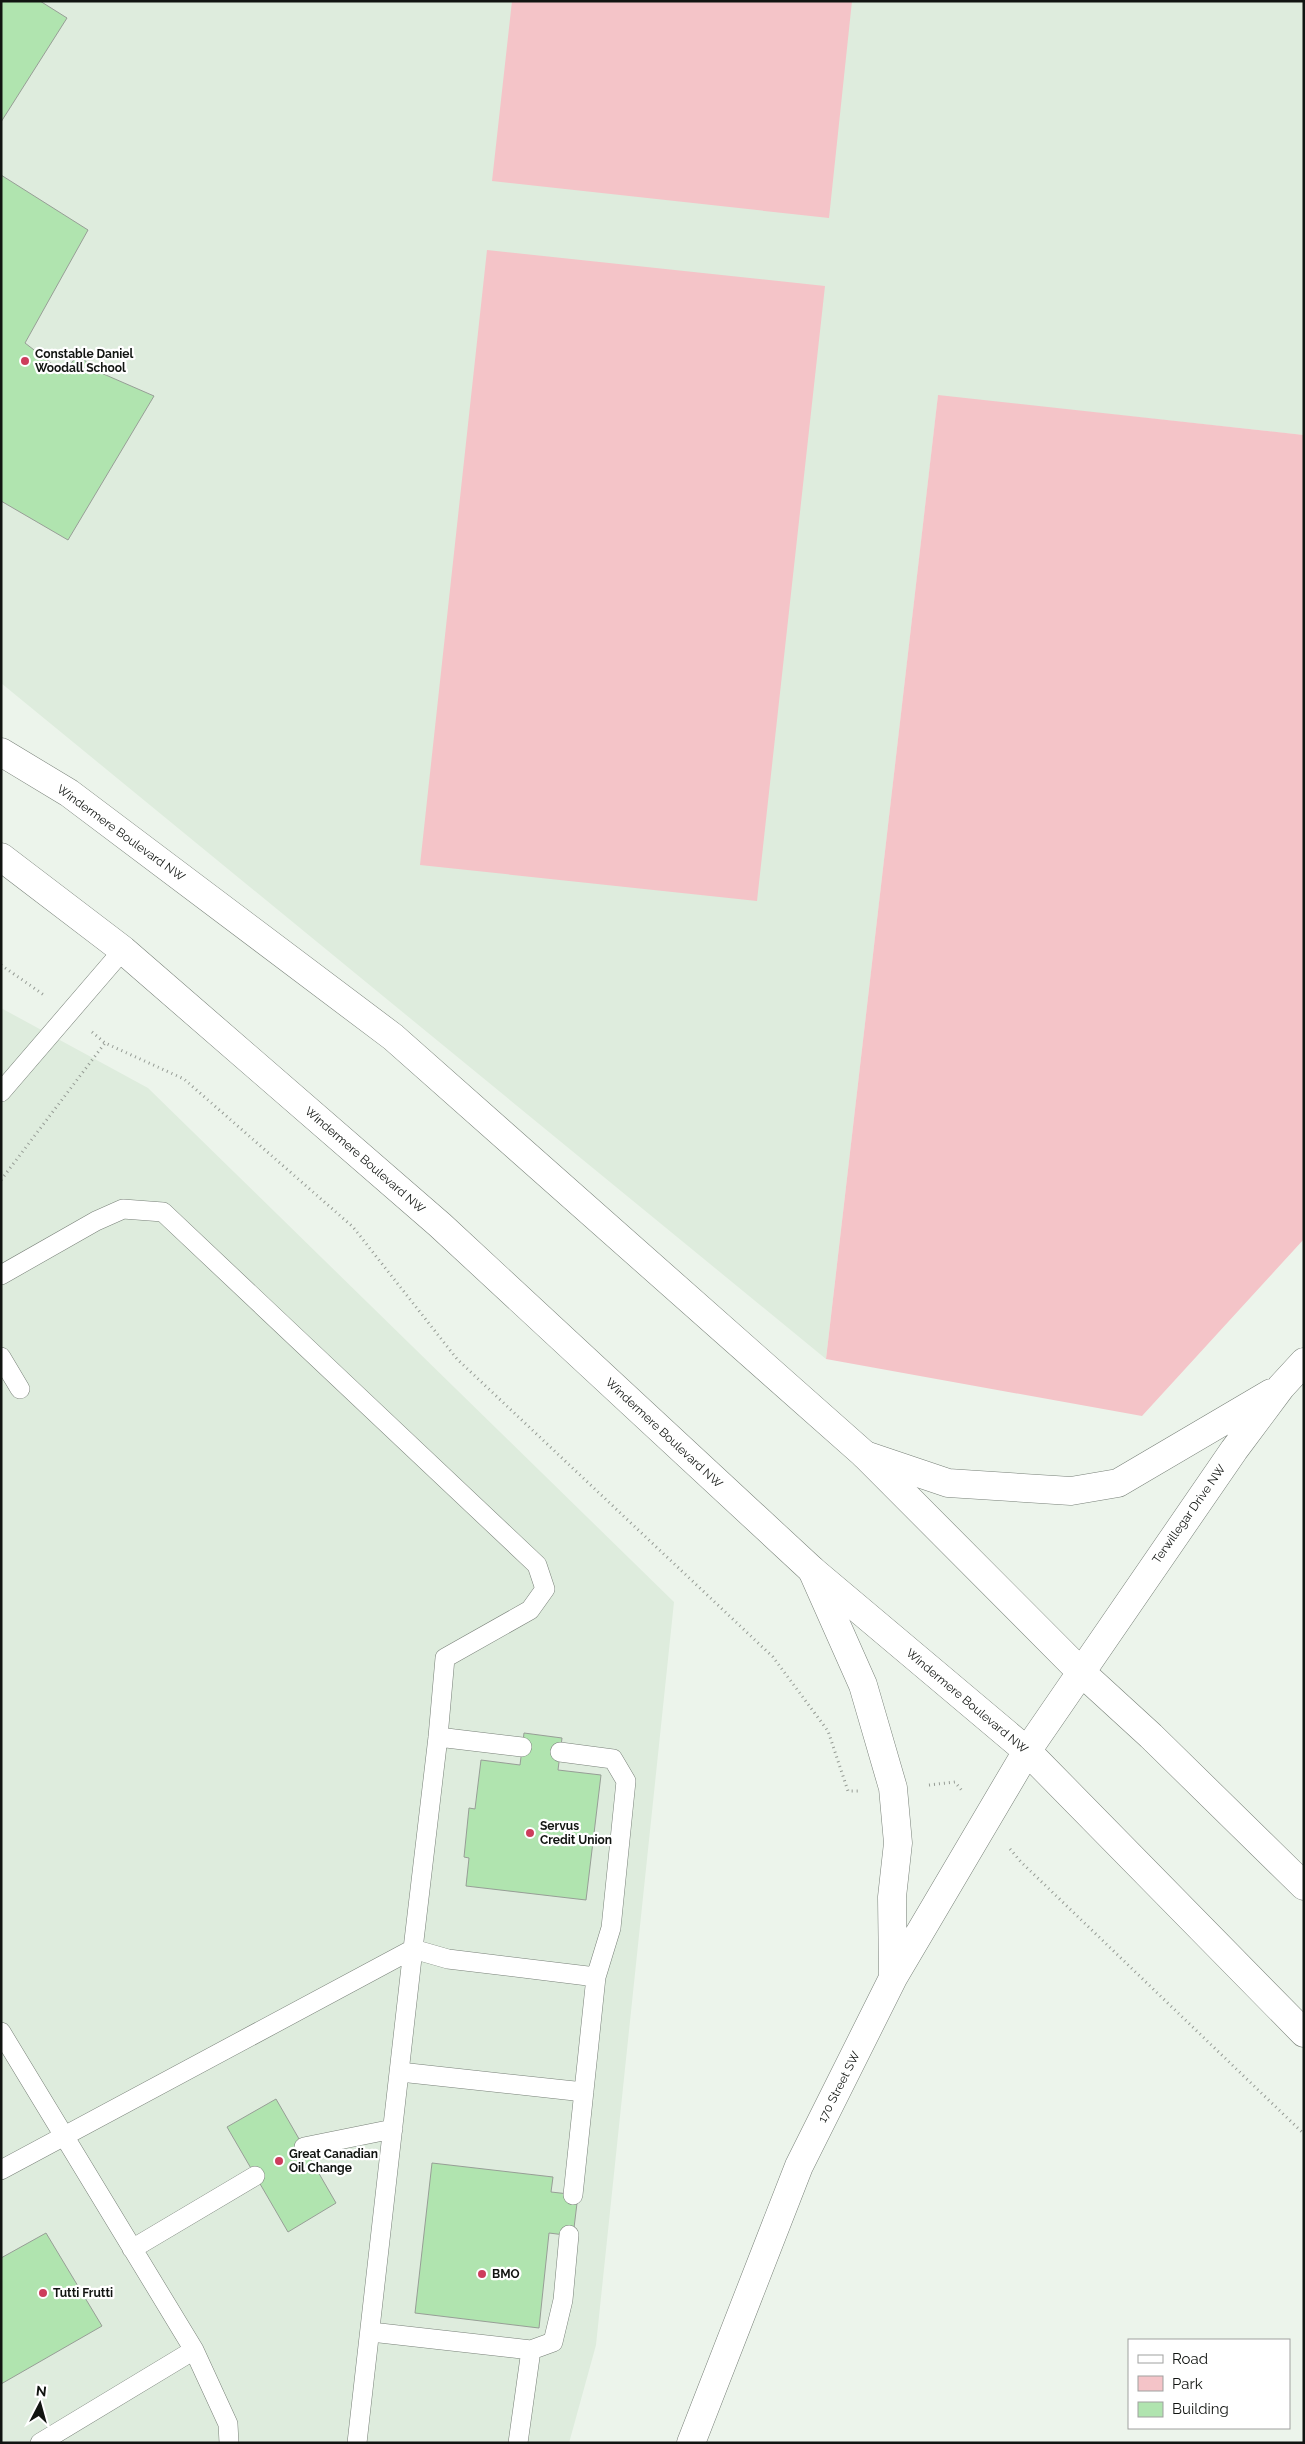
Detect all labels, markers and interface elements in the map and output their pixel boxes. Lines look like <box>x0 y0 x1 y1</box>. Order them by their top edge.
place label: Constable Daniel Woodall School <box>35 347 133 375</box>
marker: Constable Daniel Woodall School <box>19 355 31 367</box>
street label: Windermere Boulevard NW <box>54 782 188 884</box>
street label: Windermere Boulevard NW <box>302 1104 428 1216</box>
street label: Windermere Boulevard NW <box>603 1375 726 1491</box>
street label: Terwillegar Drive NW <box>1150 1461 1229 1566</box>
street label: Windermere Boulevard NW <box>903 1646 1031 1756</box>
place label: Servus Credit Union <box>540 1819 612 1847</box>
marker: Servus Credit Union <box>524 1827 536 1839</box>
street label: 170 Street SW <box>815 2049 863 2125</box>
place label: Great Canadian Oil Change <box>289 2147 378 2175</box>
marker: Great Canadian Oil Change <box>273 2155 285 2167</box>
place label: BMO <box>492 2267 520 2281</box>
marker: BMO <box>476 2268 488 2280</box>
place label: Tutti Frutti <box>53 2286 113 2300</box>
marker: Tutti Frutti <box>37 2287 49 2299</box>
legend <box>1128 2339 1290 2429</box>
text: Road <box>1172 2350 1208 2368</box>
text: Park <box>1172 2375 1203 2393</box>
north arrow <box>15 2379 65 2429</box>
text: N <box>35 2383 48 2400</box>
text: Building <box>1172 2400 1229 2418</box>

